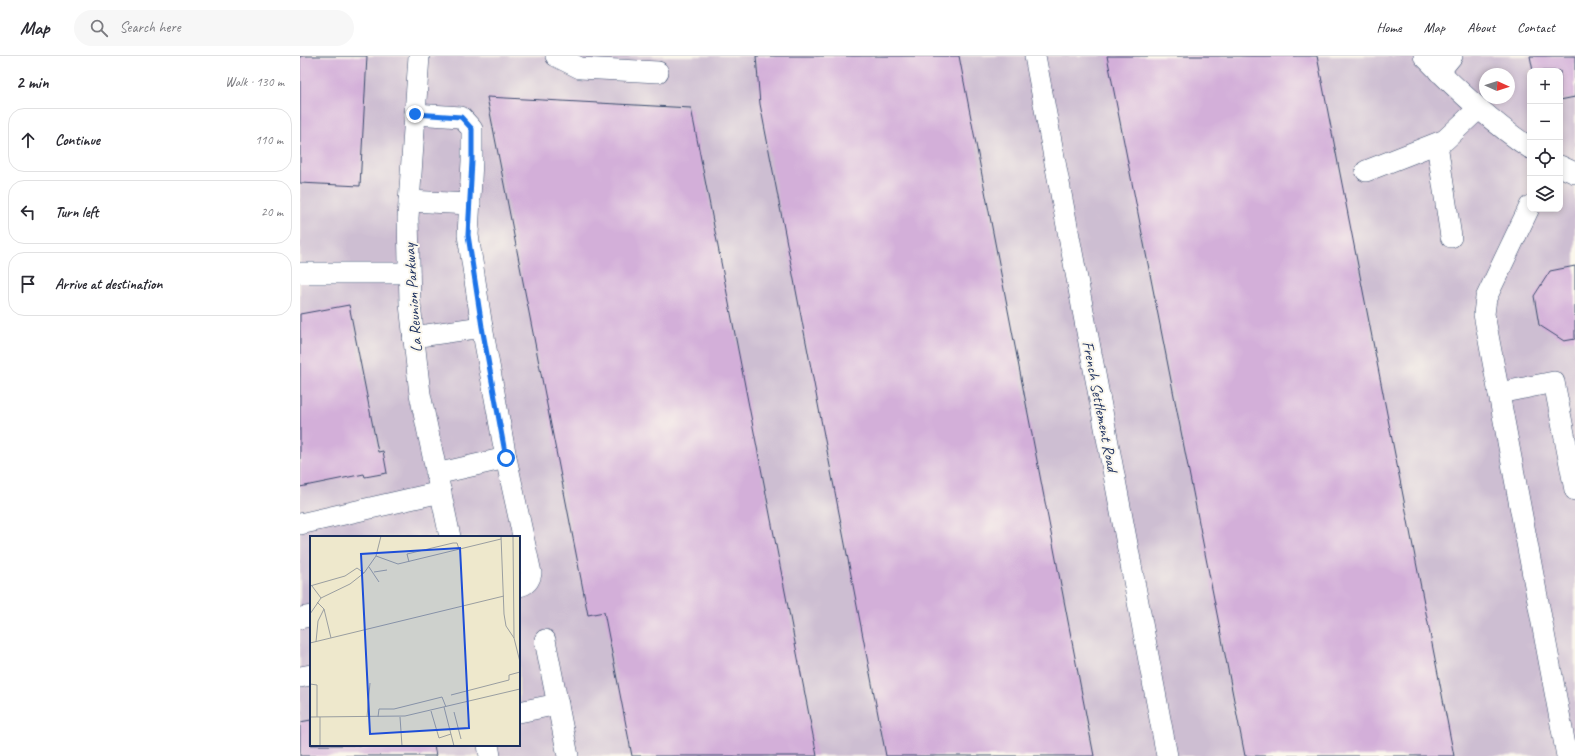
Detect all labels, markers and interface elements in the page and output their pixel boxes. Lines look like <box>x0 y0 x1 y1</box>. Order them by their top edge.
search box <box>74 10 354 46</box>
text: Map <box>20 16 50 40</box>
icon: search <box>88 17 110 39</box>
text: Search here <box>120 18 181 37</box>
text: Home <box>1376 19 1402 36</box>
text: Map <box>1424 19 1445 36</box>
text: About <box>1467 19 1495 36</box>
text: Contact <box>1517 19 1555 36</box>
north arrow <box>1479 68 1515 104</box>
map controls <box>1527 68 1563 212</box>
button: + <box>1527 68 1563 104</box>
text: 2 min <box>16 72 49 93</box>
text: Walk · 130 m <box>225 74 284 90</box>
button: − <box>1527 104 1563 140</box>
route end <box>406 105 424 123</box>
icon: ahead <box>17 129 39 151</box>
text: Continue <box>55 131 100 150</box>
text: 110 m <box>255 132 283 148</box>
button: locate <box>1527 140 1563 176</box>
button: layers <box>1527 176 1563 212</box>
icon: left <box>17 201 39 223</box>
text: Turn left <box>55 203 98 222</box>
text: 20 m <box>261 204 283 220</box>
street label: La Reunion Parkway <box>399 241 427 353</box>
icon: arrive <box>17 273 39 295</box>
text: Arrive at destination <box>55 275 162 294</box>
street label: French Settlement Road <box>1078 339 1123 476</box>
route start <box>497 449 515 467</box>
inset map <box>310 536 520 746</box>

